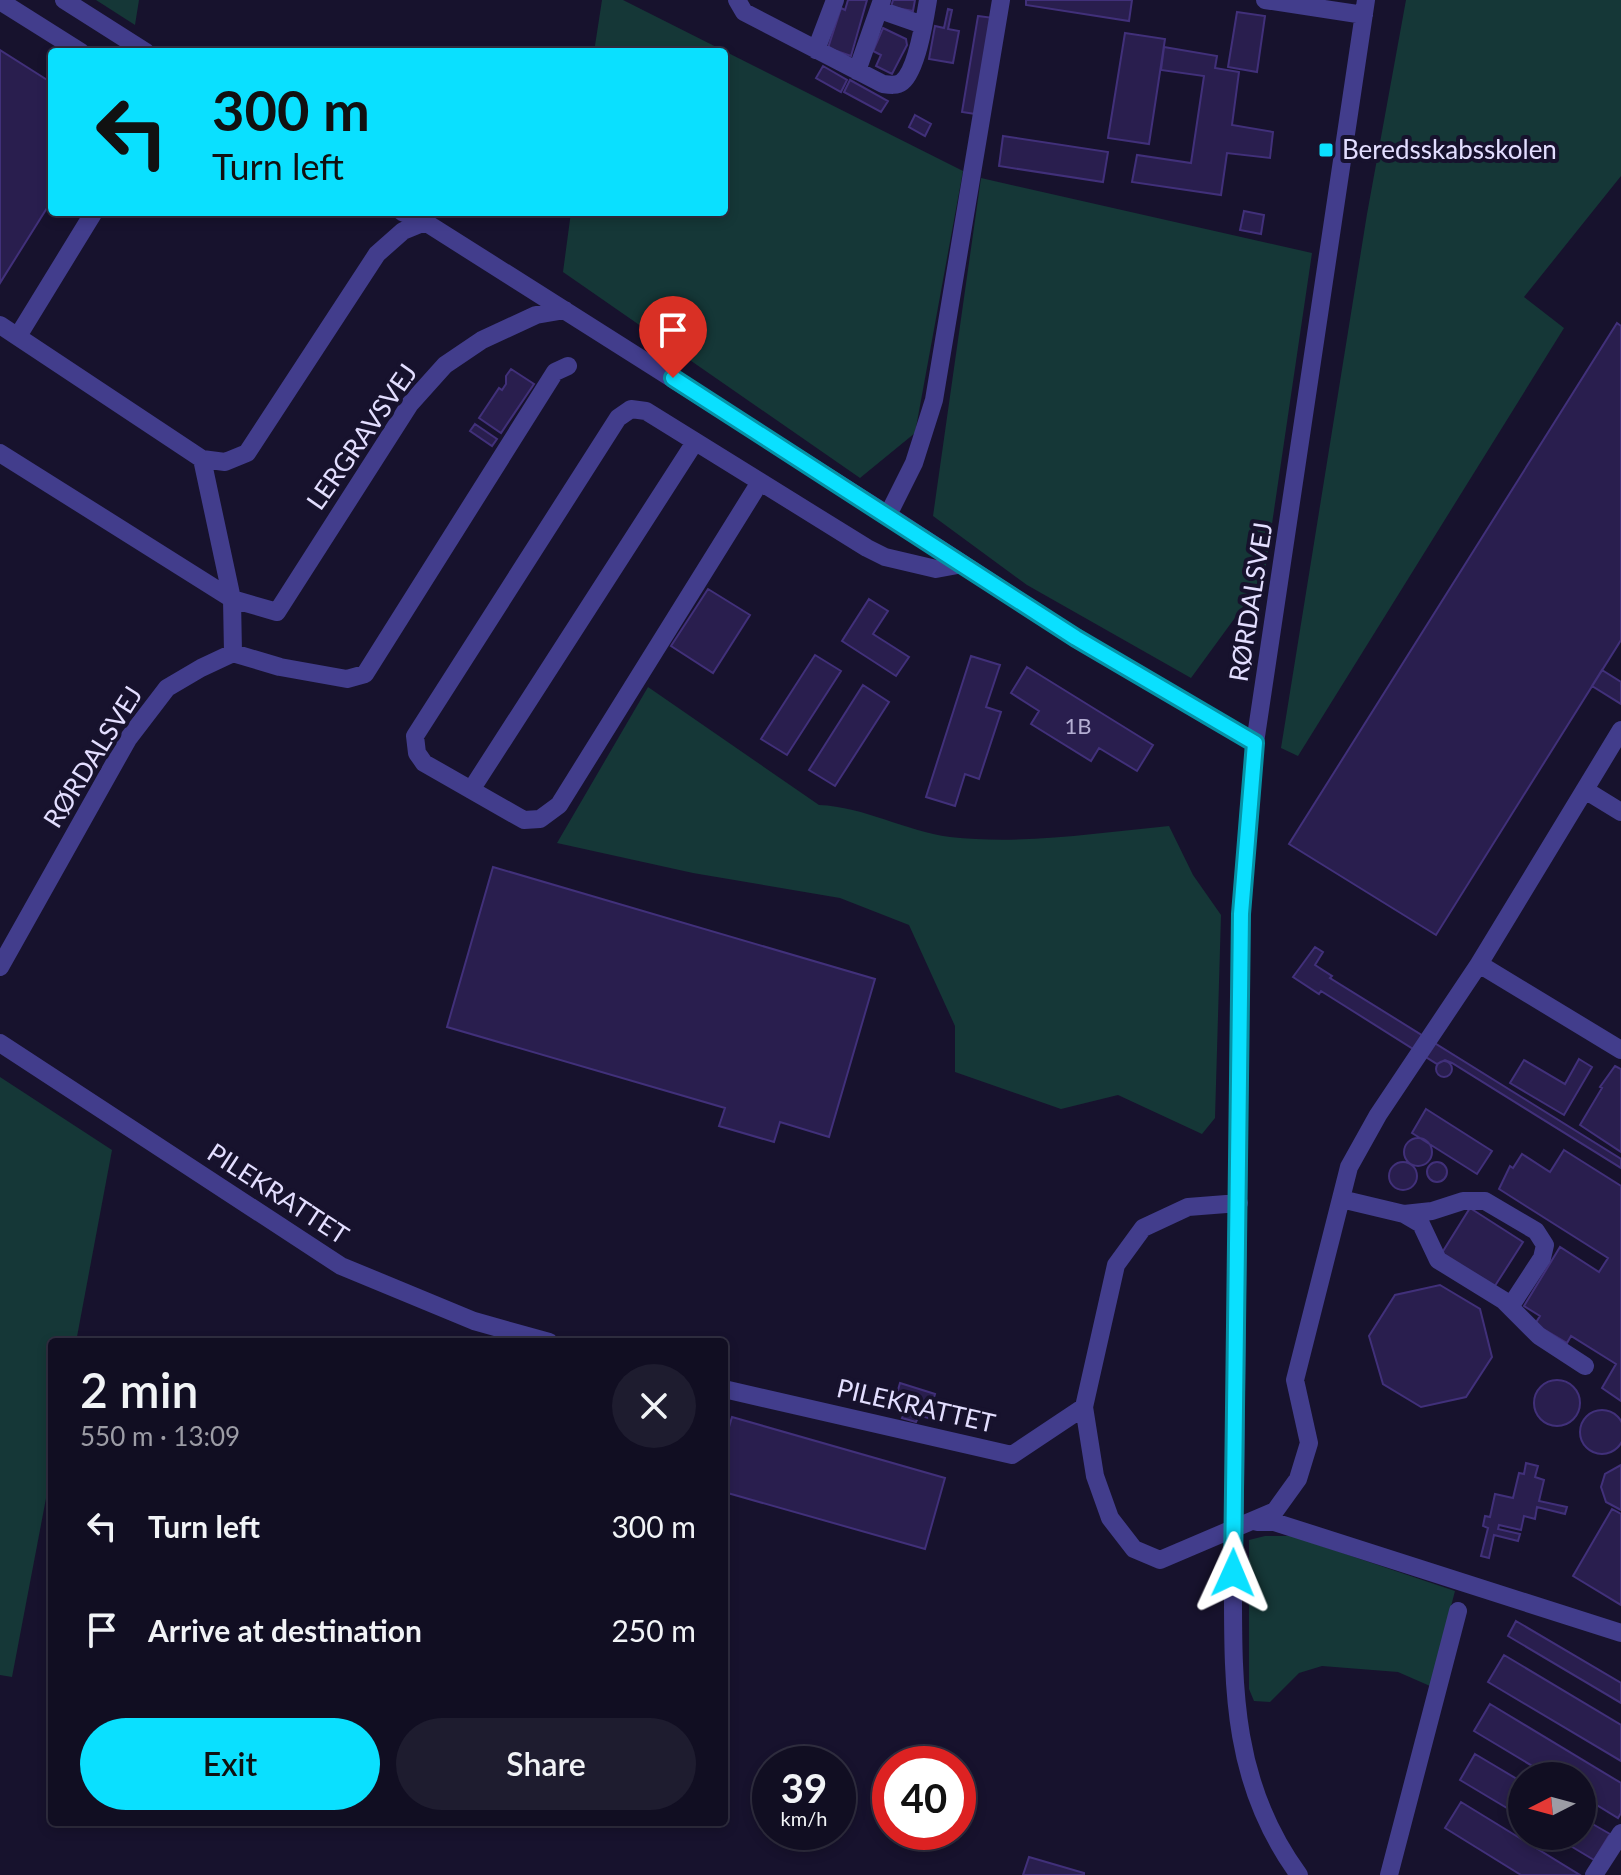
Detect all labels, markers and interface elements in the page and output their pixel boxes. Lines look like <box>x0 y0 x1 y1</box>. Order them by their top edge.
text: 300 m <box>212 76 370 143</box>
icon: left <box>80 80 184 184</box>
place label: Beredsskabsskolen <box>1342 133 1557 165</box>
marker: Beredsskabsskolen <box>1317 141 1335 159</box>
text: Turn left <box>212 144 344 188</box>
pin <box>639 296 707 378</box>
icon: arrive <box>651 308 695 352</box>
street label: LERGRAVSVEJ <box>299 357 423 515</box>
street label: RØRDALSVEJ <box>1222 520 1278 684</box>
street label: RØRDALSVEJ <box>36 680 148 833</box>
house number: 1B <box>1065 712 1091 739</box>
street label: PILEKRATTET <box>202 1136 355 1251</box>
text: 2 min <box>80 1361 198 1418</box>
button: close <box>612 1364 696 1448</box>
street label: PILEKRATTET <box>834 1371 999 1439</box>
text: 550 m · 13:09 <box>80 1420 240 1452</box>
icon: left <box>80 1504 124 1548</box>
text: Turn left <box>148 1508 260 1544</box>
text: 300 m <box>611 1508 696 1544</box>
position arrow <box>1191 1531 1275 1615</box>
icon: arrive <box>80 1608 124 1652</box>
text: Arrive at destination <box>148 1612 422 1648</box>
text: 250 m <box>611 1612 696 1648</box>
button: Exit <box>80 1718 380 1810</box>
button: Share <box>396 1718 696 1810</box>
speed limit sign: 40 <box>872 1746 976 1850</box>
north arrow <box>1508 1762 1596 1850</box>
map controls <box>1508 1762 1596 1850</box>
text: 39 <box>781 1764 827 1812</box>
text: km/h <box>781 1806 827 1830</box>

